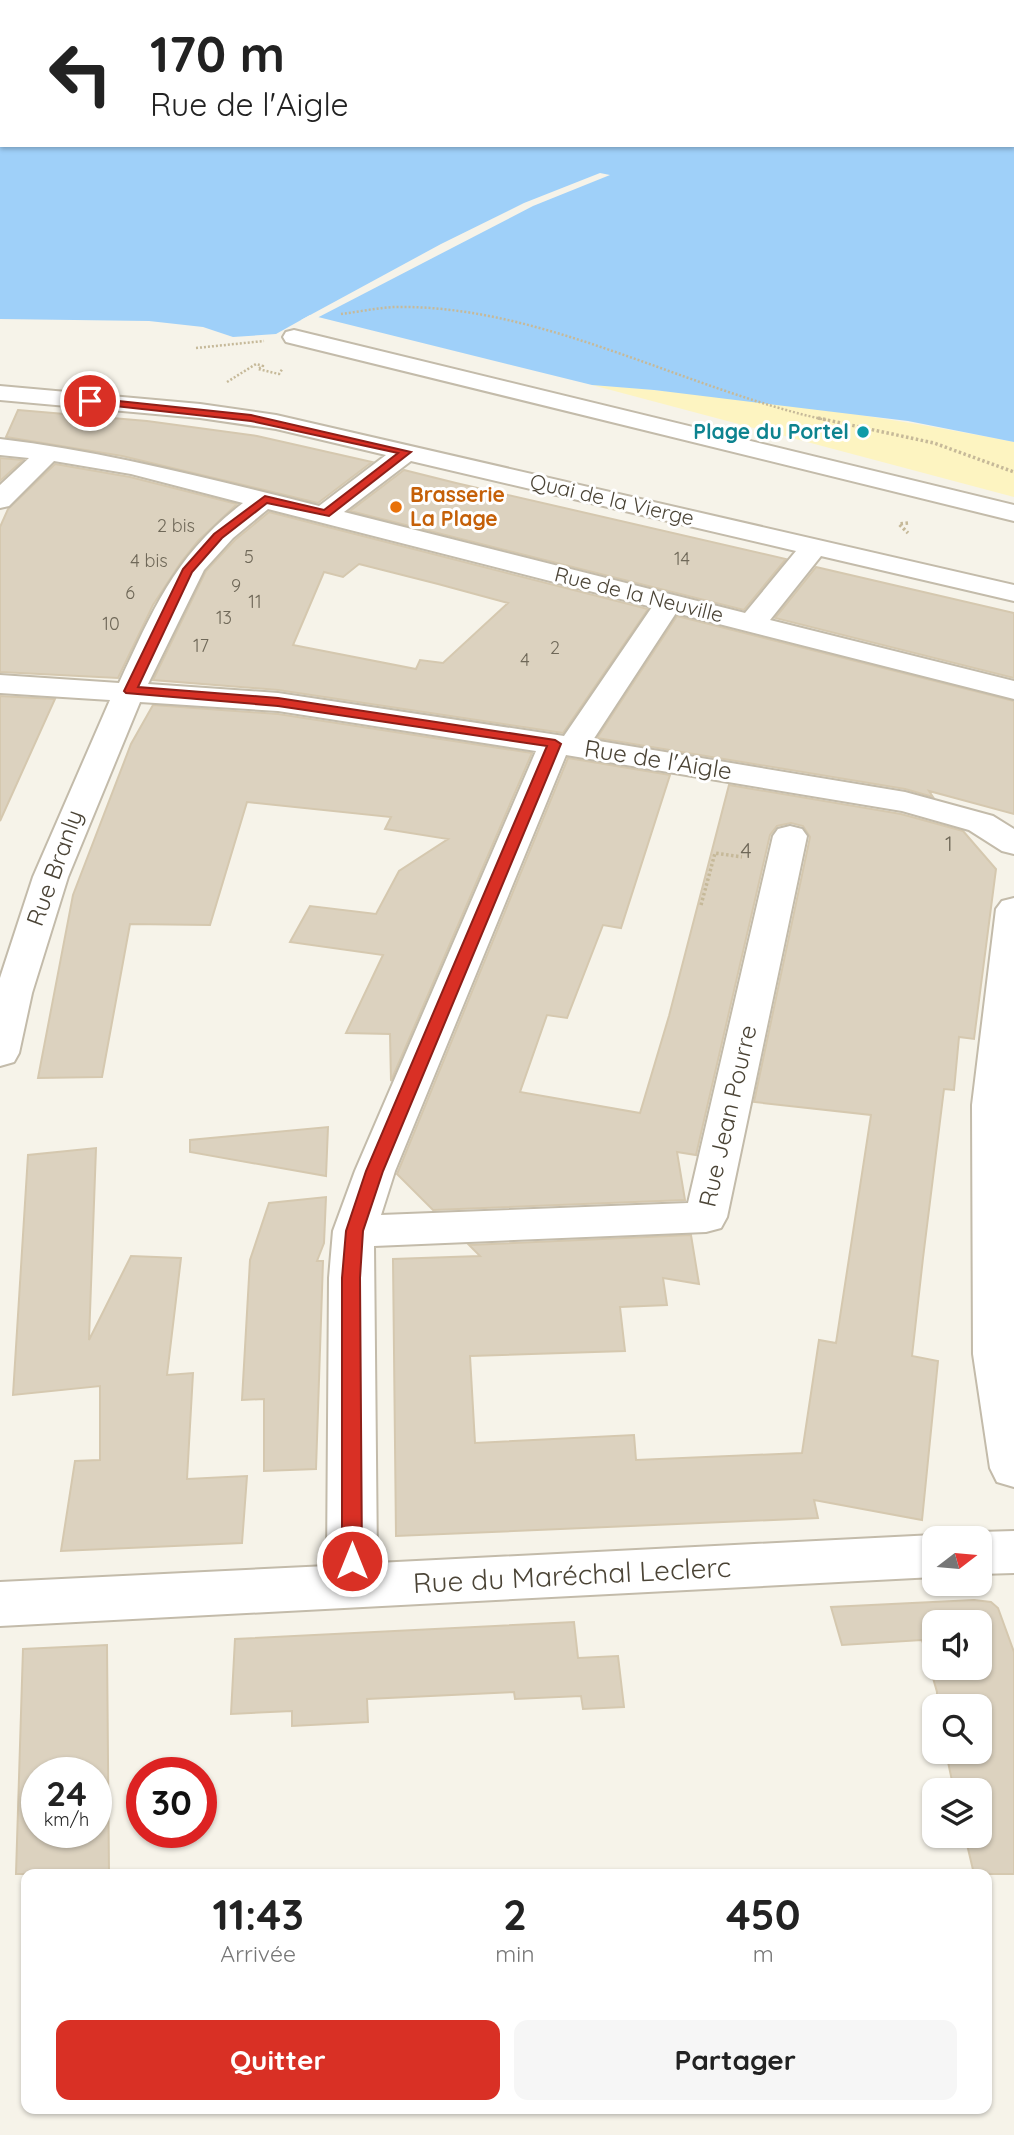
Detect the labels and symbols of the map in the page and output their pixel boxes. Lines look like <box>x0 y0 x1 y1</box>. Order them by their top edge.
pin <box>60 371 120 431</box>
place label: Plage du Portel <box>693 418 849 444</box>
marker: Plage du Portel <box>855 424 871 440</box>
street label: Quai de la Vierge <box>528 468 697 531</box>
place label: Brasserie La Plage <box>410 481 505 531</box>
marker: Brasserie La Plage <box>388 499 404 515</box>
house number: 2 bis <box>157 514 195 537</box>
house number: 5 <box>244 545 254 568</box>
house number: 14 <box>674 547 690 570</box>
house number: 4 bis <box>130 549 168 572</box>
street label: Rue de la Neuville <box>552 560 726 628</box>
house number: 9 <box>231 574 241 597</box>
house number: 6 <box>125 581 135 604</box>
house number: 11 <box>248 590 262 613</box>
house number: 13 <box>216 606 232 629</box>
house number: 10 <box>102 612 120 635</box>
house number: 17 <box>193 634 209 657</box>
house number: 2 <box>550 636 560 659</box>
house number: 4 <box>520 648 530 671</box>
street label: Rue de l'Aigle <box>582 733 734 785</box>
street label: Rue Branly <box>19 805 89 930</box>
house number: 1 <box>945 830 953 856</box>
house number: 4 <box>740 837 752 863</box>
street label: Rue Jean Pourre <box>692 1022 763 1210</box>
position arrow <box>315 1524 389 1598</box>
north arrow <box>922 1526 992 1596</box>
street label: Rue du Maréchal Leclerc <box>412 1549 732 1600</box>
speed limit sign: 30 <box>126 1757 217 1848</box>

